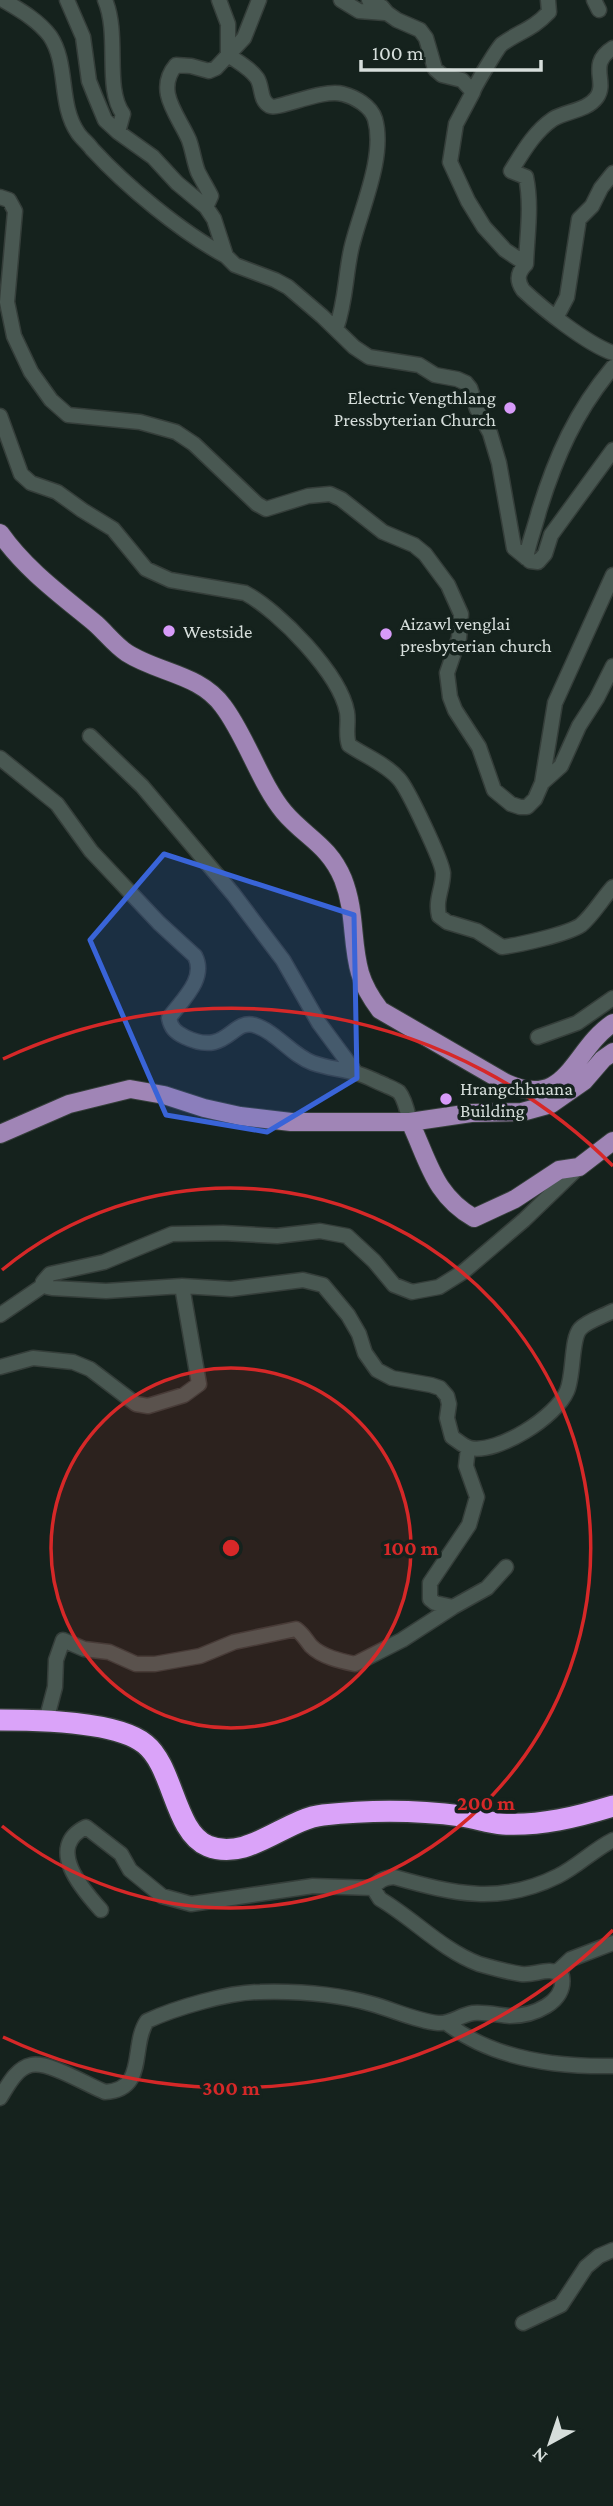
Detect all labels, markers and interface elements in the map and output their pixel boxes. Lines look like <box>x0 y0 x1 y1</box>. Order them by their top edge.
scale bar <box>361 28 541 72</box>
text: 100 m <box>372 41 424 65</box>
place label: Electric Vengthlang Pressbyterian Church <box>334 387 496 430</box>
marker: Electric Vengthlang Pressbyterian Church <box>502 400 518 416</box>
place label: Aizawl venglai presbyterian church <box>400 613 552 656</box>
place label: Westside <box>183 621 252 642</box>
marker: Westside <box>161 623 177 639</box>
marker: Aizawl venglai presbyterian church <box>378 626 394 642</box>
place label: Hrangchhuana Building <box>460 1078 573 1121</box>
marker: Hrangchhuana Building <box>438 1091 454 1107</box>
centre of rings <box>219 1536 243 1560</box>
text: 100 m <box>383 1536 439 1560</box>
text: 200 m <box>457 1791 515 1815</box>
text: 300 m <box>202 2076 260 2100</box>
north arrow <box>515 2408 585 2478</box>
text: N <box>528 2443 551 2468</box>

